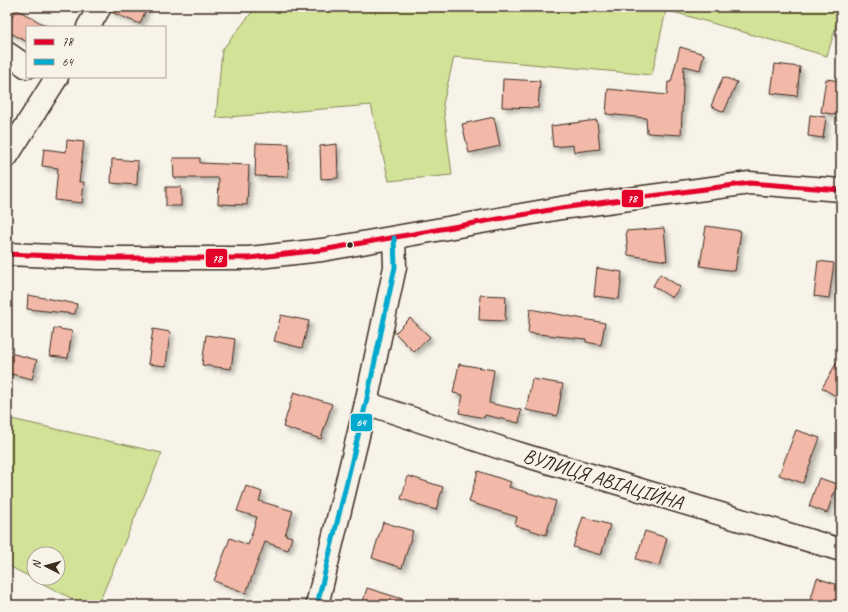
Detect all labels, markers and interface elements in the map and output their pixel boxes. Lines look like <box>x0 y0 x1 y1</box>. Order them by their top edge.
legend <box>26 26 166 78</box>
text: 78 <box>62 34 74 50</box>
text: 64 <box>62 54 74 70</box>
line badge: 78 <box>621 189 644 208</box>
text: 78 <box>627 191 639 205</box>
unlabelled marker <box>345 240 355 250</box>
line badge: 78 <box>205 248 228 268</box>
text: 78 <box>212 251 224 265</box>
line badge: 64 <box>350 413 373 432</box>
text: 64 <box>356 415 368 429</box>
street label: ВУЛИЦЯ АВІАЦІЙНА <box>520 443 687 515</box>
north arrow <box>26 546 66 586</box>
text: N <box>29 559 44 569</box>

